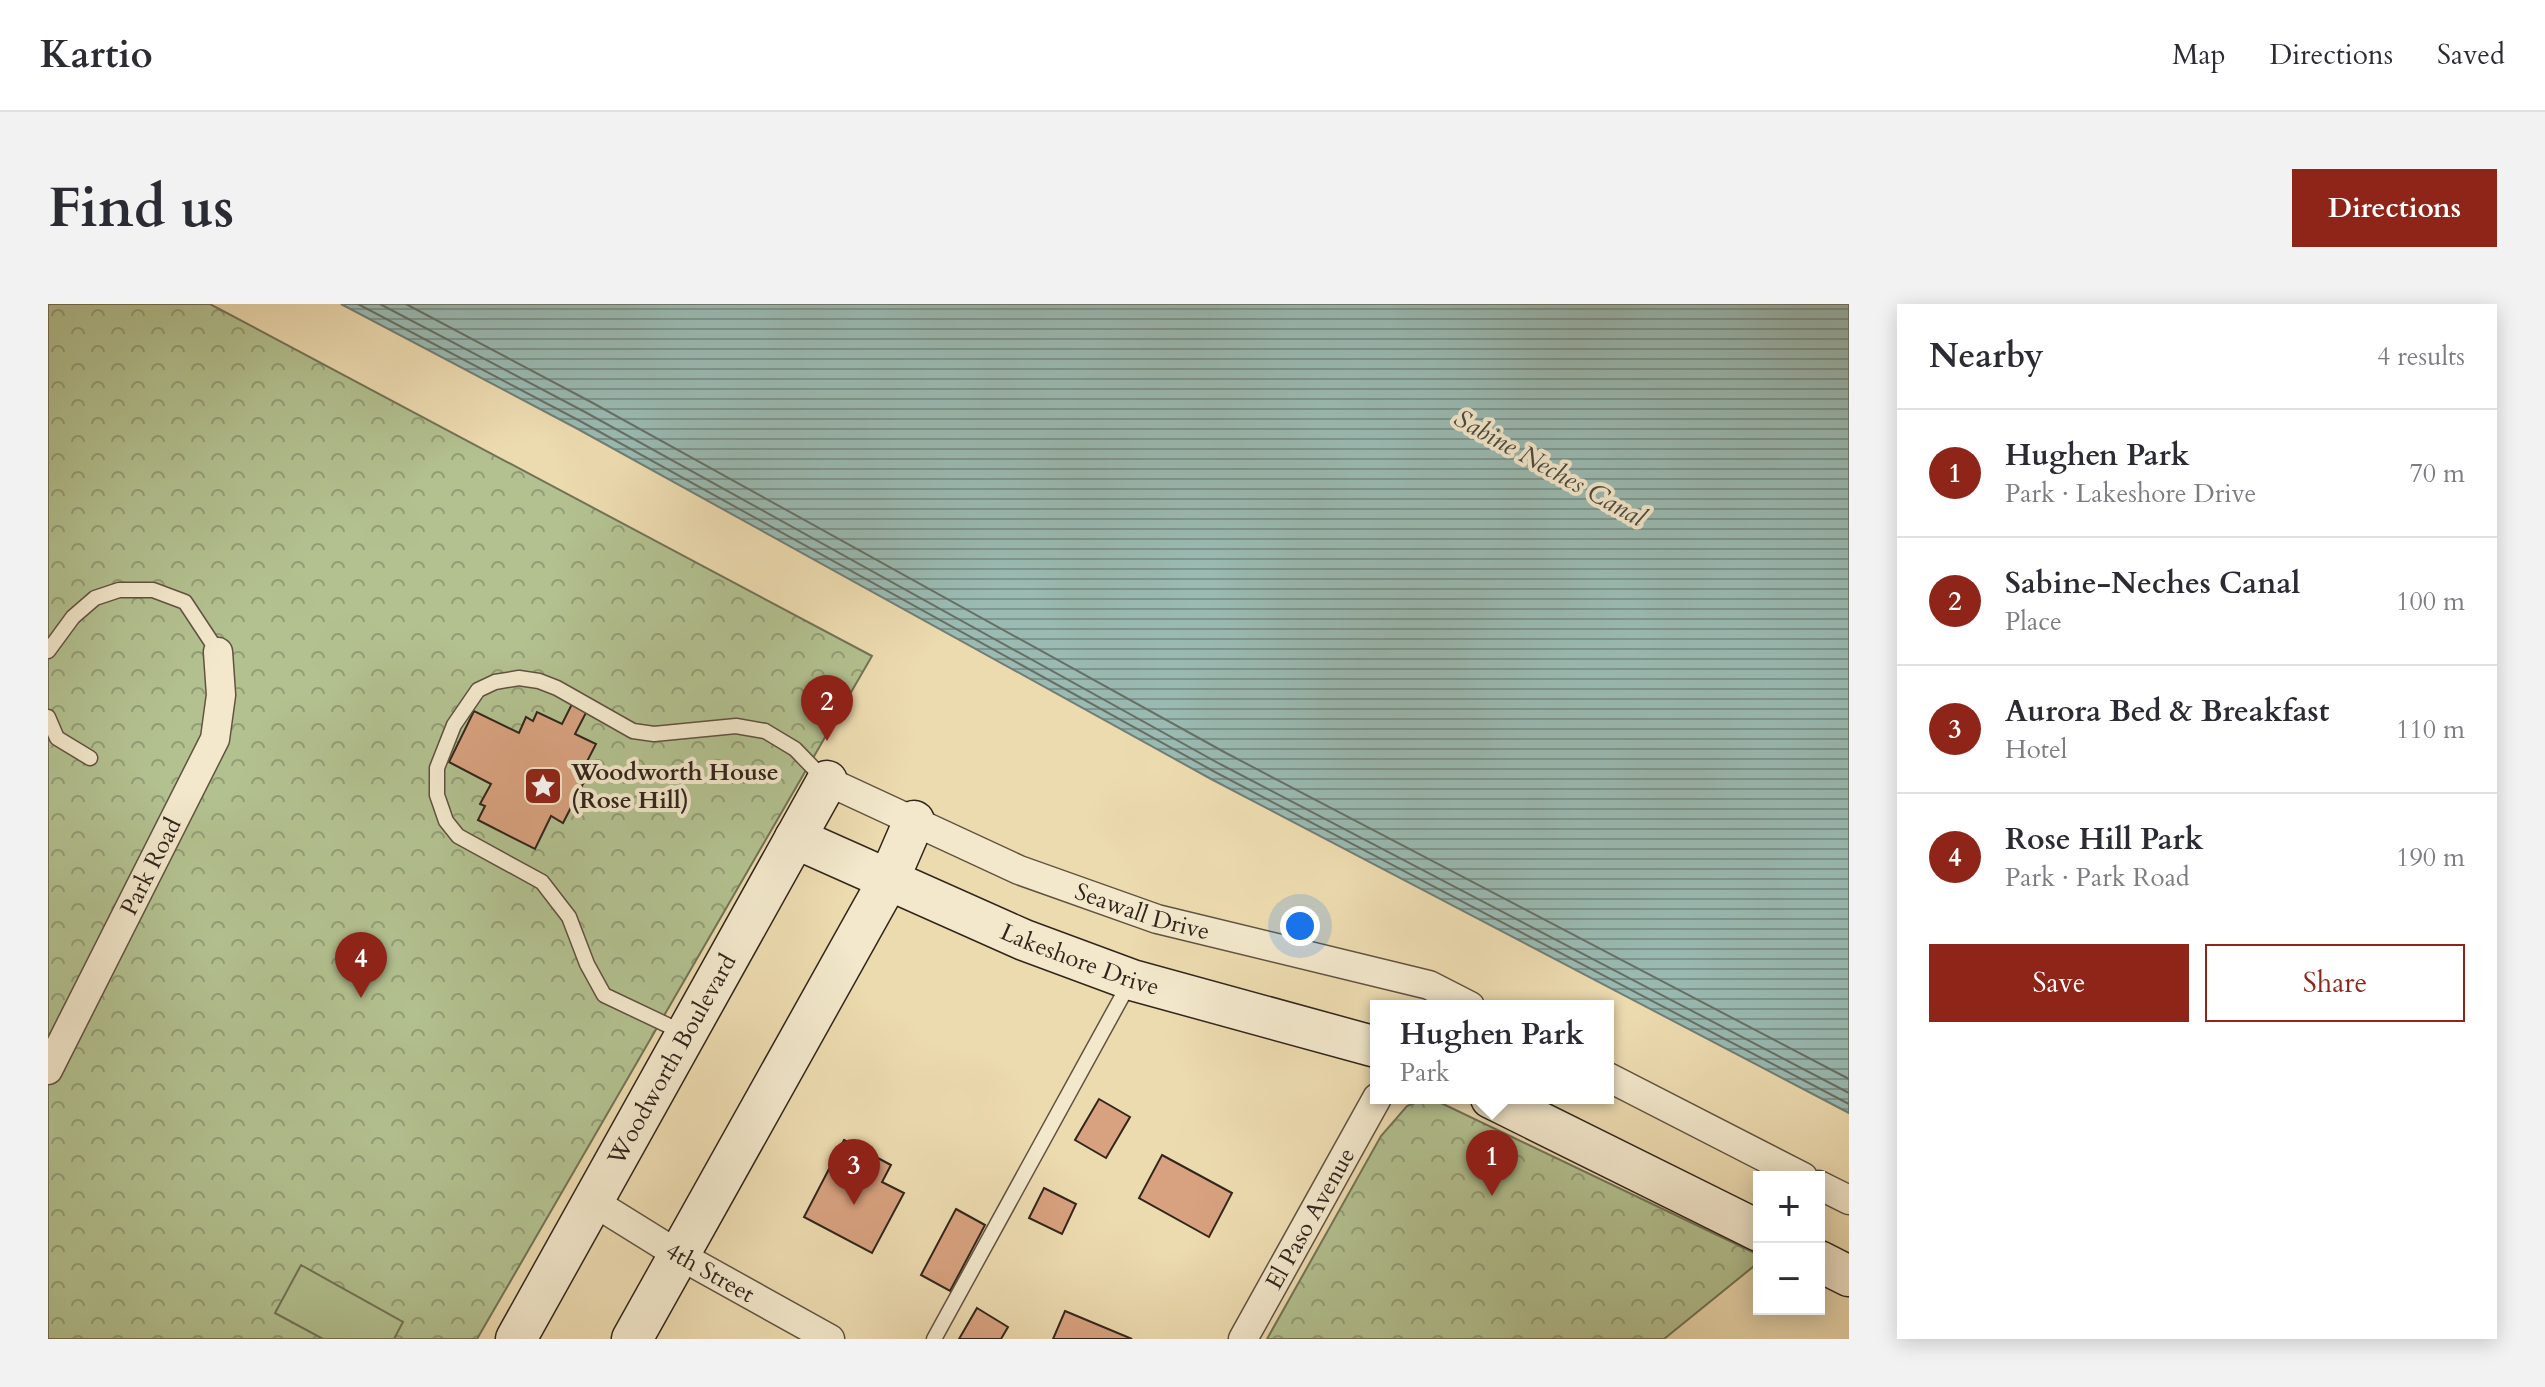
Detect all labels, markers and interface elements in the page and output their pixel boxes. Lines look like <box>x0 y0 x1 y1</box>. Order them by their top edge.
text: Kartio <box>40 29 153 81</box>
text: Map <box>2172 36 2226 74</box>
text: Directions <box>2270 36 2393 74</box>
text: Saved <box>2437 36 2505 74</box>
button: Directions <box>2292 169 2497 247</box>
text: Find us <box>48 171 234 246</box>
text: Nearby <box>1929 333 2044 379</box>
text: 4 results <box>2377 339 2465 374</box>
water label: Sabine Neches Canal <box>1448 401 1653 536</box>
text: Hughen Park <box>2005 435 2189 476</box>
text: 1 <box>1948 456 1962 491</box>
text: 70 m <box>2409 456 2465 491</box>
text: Park · Lakeshore Drive <box>2005 476 2256 511</box>
text: Sabine-Neches Canal <box>2005 563 2300 604</box>
text: 2 <box>1948 584 1962 619</box>
text: 100 m <box>2396 584 2465 619</box>
text: Place <box>2005 604 2062 639</box>
pin: 2 <box>801 675 853 741</box>
text: Aurora Bed & Breakfast <box>2005 691 2329 732</box>
text: 3 <box>1948 712 1962 747</box>
text: 110 m <box>2396 712 2465 747</box>
text: Hotel <box>2005 732 2067 767</box>
place label: Woodworth House (Rose Hill) <box>570 756 779 817</box>
place icon: Woodworth House (Rose Hill) <box>522 765 564 807</box>
street label: Park Road <box>112 812 189 921</box>
text: Rose Hill Park <box>2005 819 2203 860</box>
text: 4 <box>1948 840 1962 875</box>
text: 190 m <box>2396 840 2465 875</box>
text: Park · Park Road <box>2005 860 2190 895</box>
street label: Seawall Drive <box>1071 875 1213 948</box>
your location <box>1280 906 1320 946</box>
street label: Lakeshore Drive <box>995 915 1163 1003</box>
pin: 4 <box>335 932 387 998</box>
button: Save <box>1929 944 2189 1022</box>
button: Share <box>2205 944 2465 1022</box>
street label: Woodworth Boulevard <box>599 948 744 1172</box>
popup <box>1370 1000 1614 1104</box>
text: Hughen Park <box>1400 1014 1584 1055</box>
text: Park <box>1400 1055 1450 1090</box>
pin: 1 <box>1466 1130 1518 1196</box>
pin: 3 <box>828 1139 880 1205</box>
street label: El Paso Avenue <box>1257 1142 1363 1295</box>
map controls <box>1753 1171 1825 1315</box>
button: + <box>1753 1171 1825 1243</box>
street label: 4th Street <box>659 1234 761 1311</box>
button: − <box>1753 1243 1825 1315</box>

